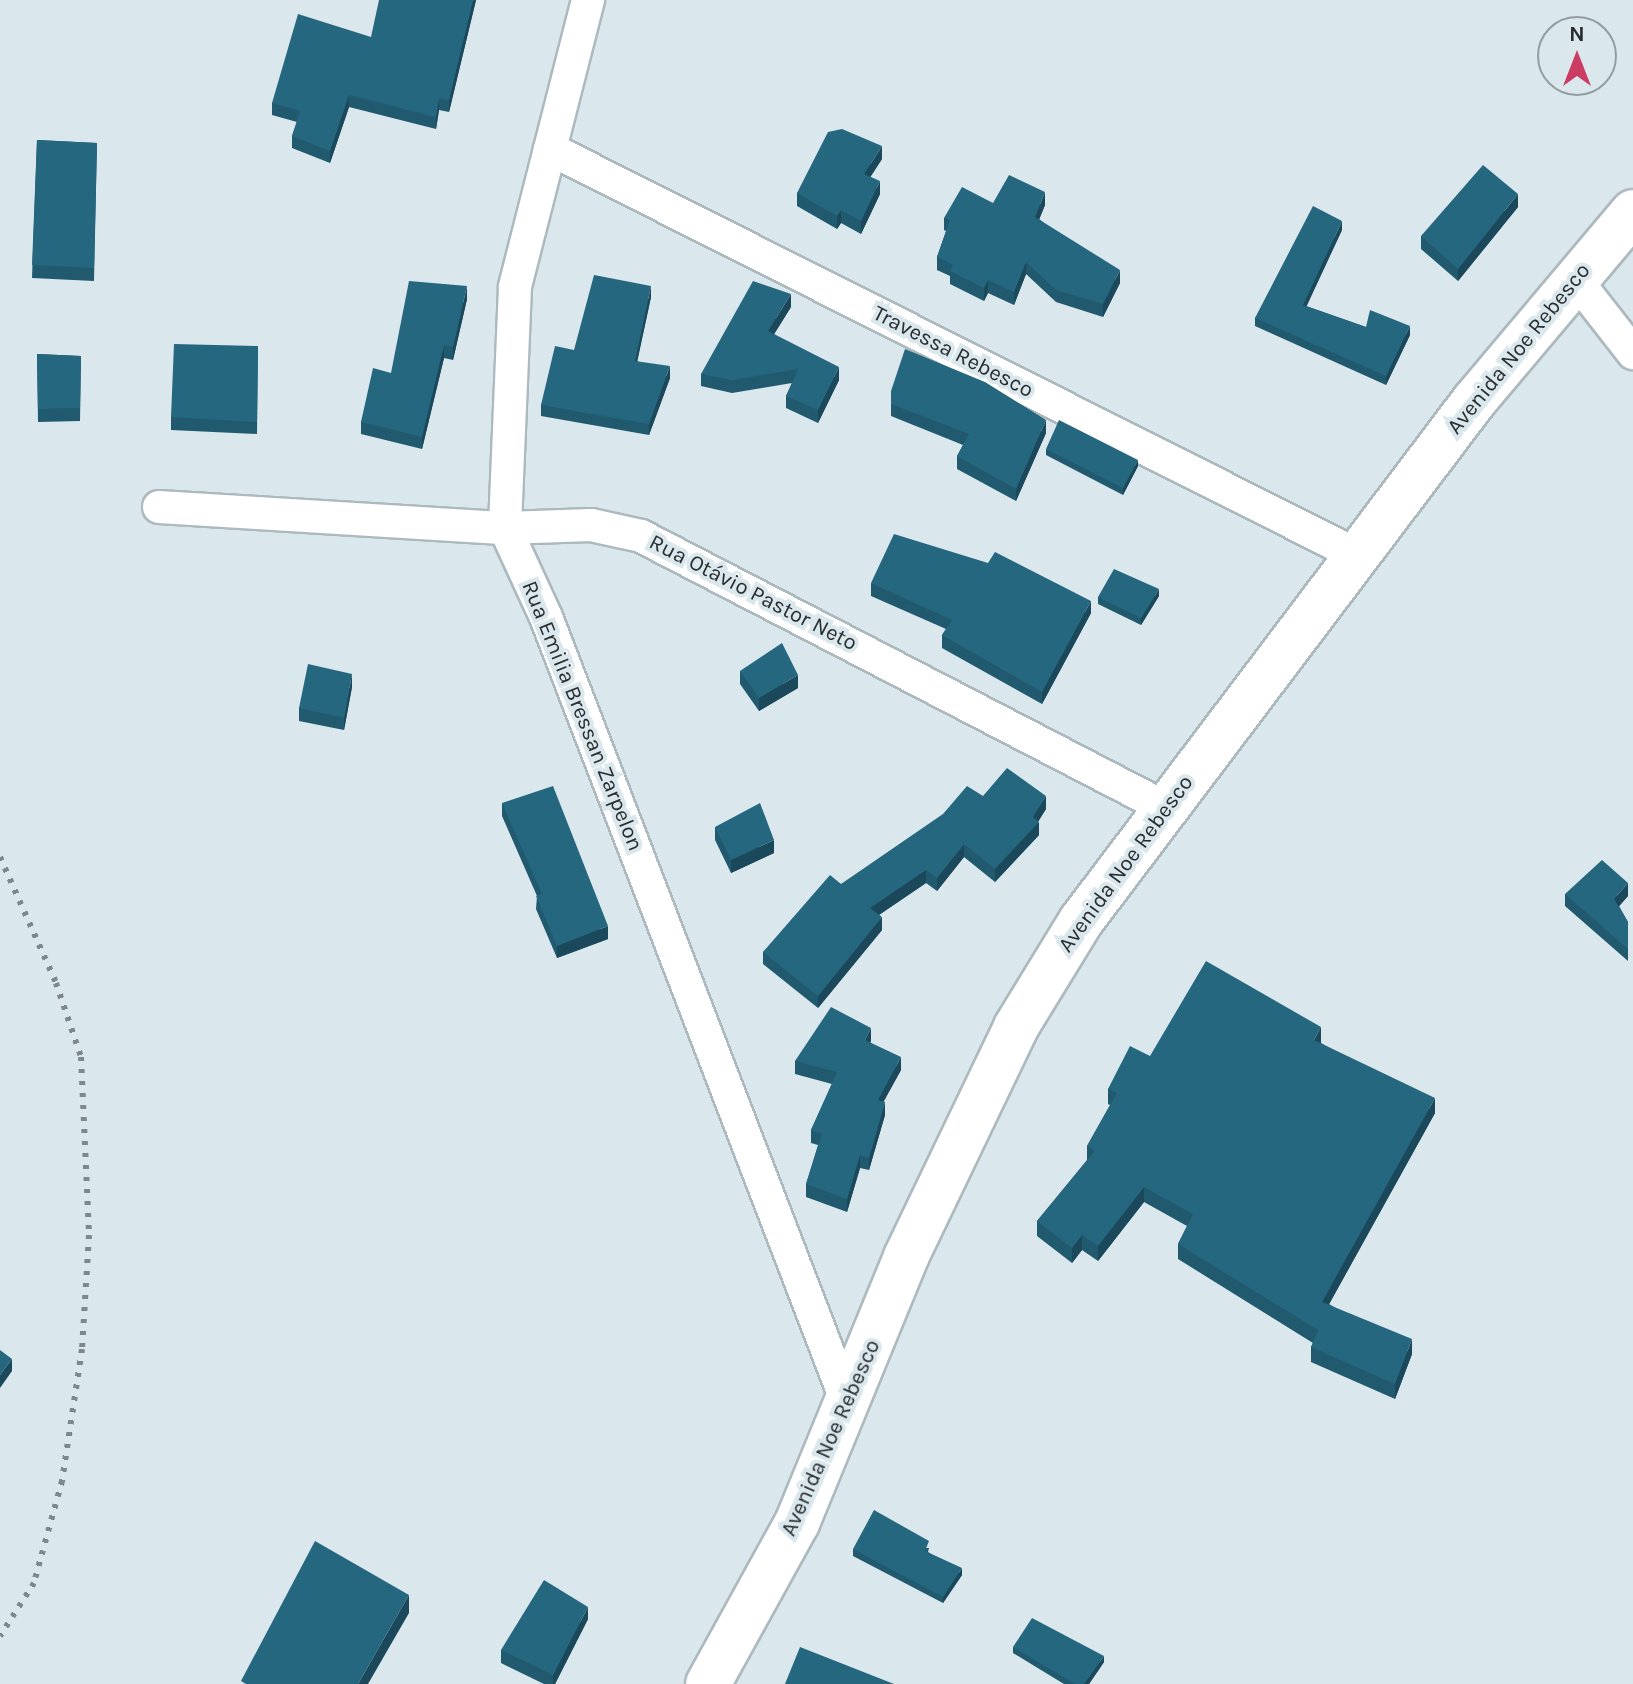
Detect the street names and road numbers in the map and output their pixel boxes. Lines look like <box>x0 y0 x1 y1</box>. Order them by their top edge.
street label: Avenida Noe Rebesco <box>1442 258 1596 440</box>
street label: Travessa Rebesco <box>868 300 1038 404</box>
street label: Rua Otávio Pastor Neto <box>645 529 861 657</box>
street label: Rua Emilia Bressan Zarpelon <box>516 577 648 855</box>
street label: Avenida Noe Rebesco <box>1053 770 1199 958</box>
street label: Avenida Noe Rebesco <box>776 1336 886 1540</box>

